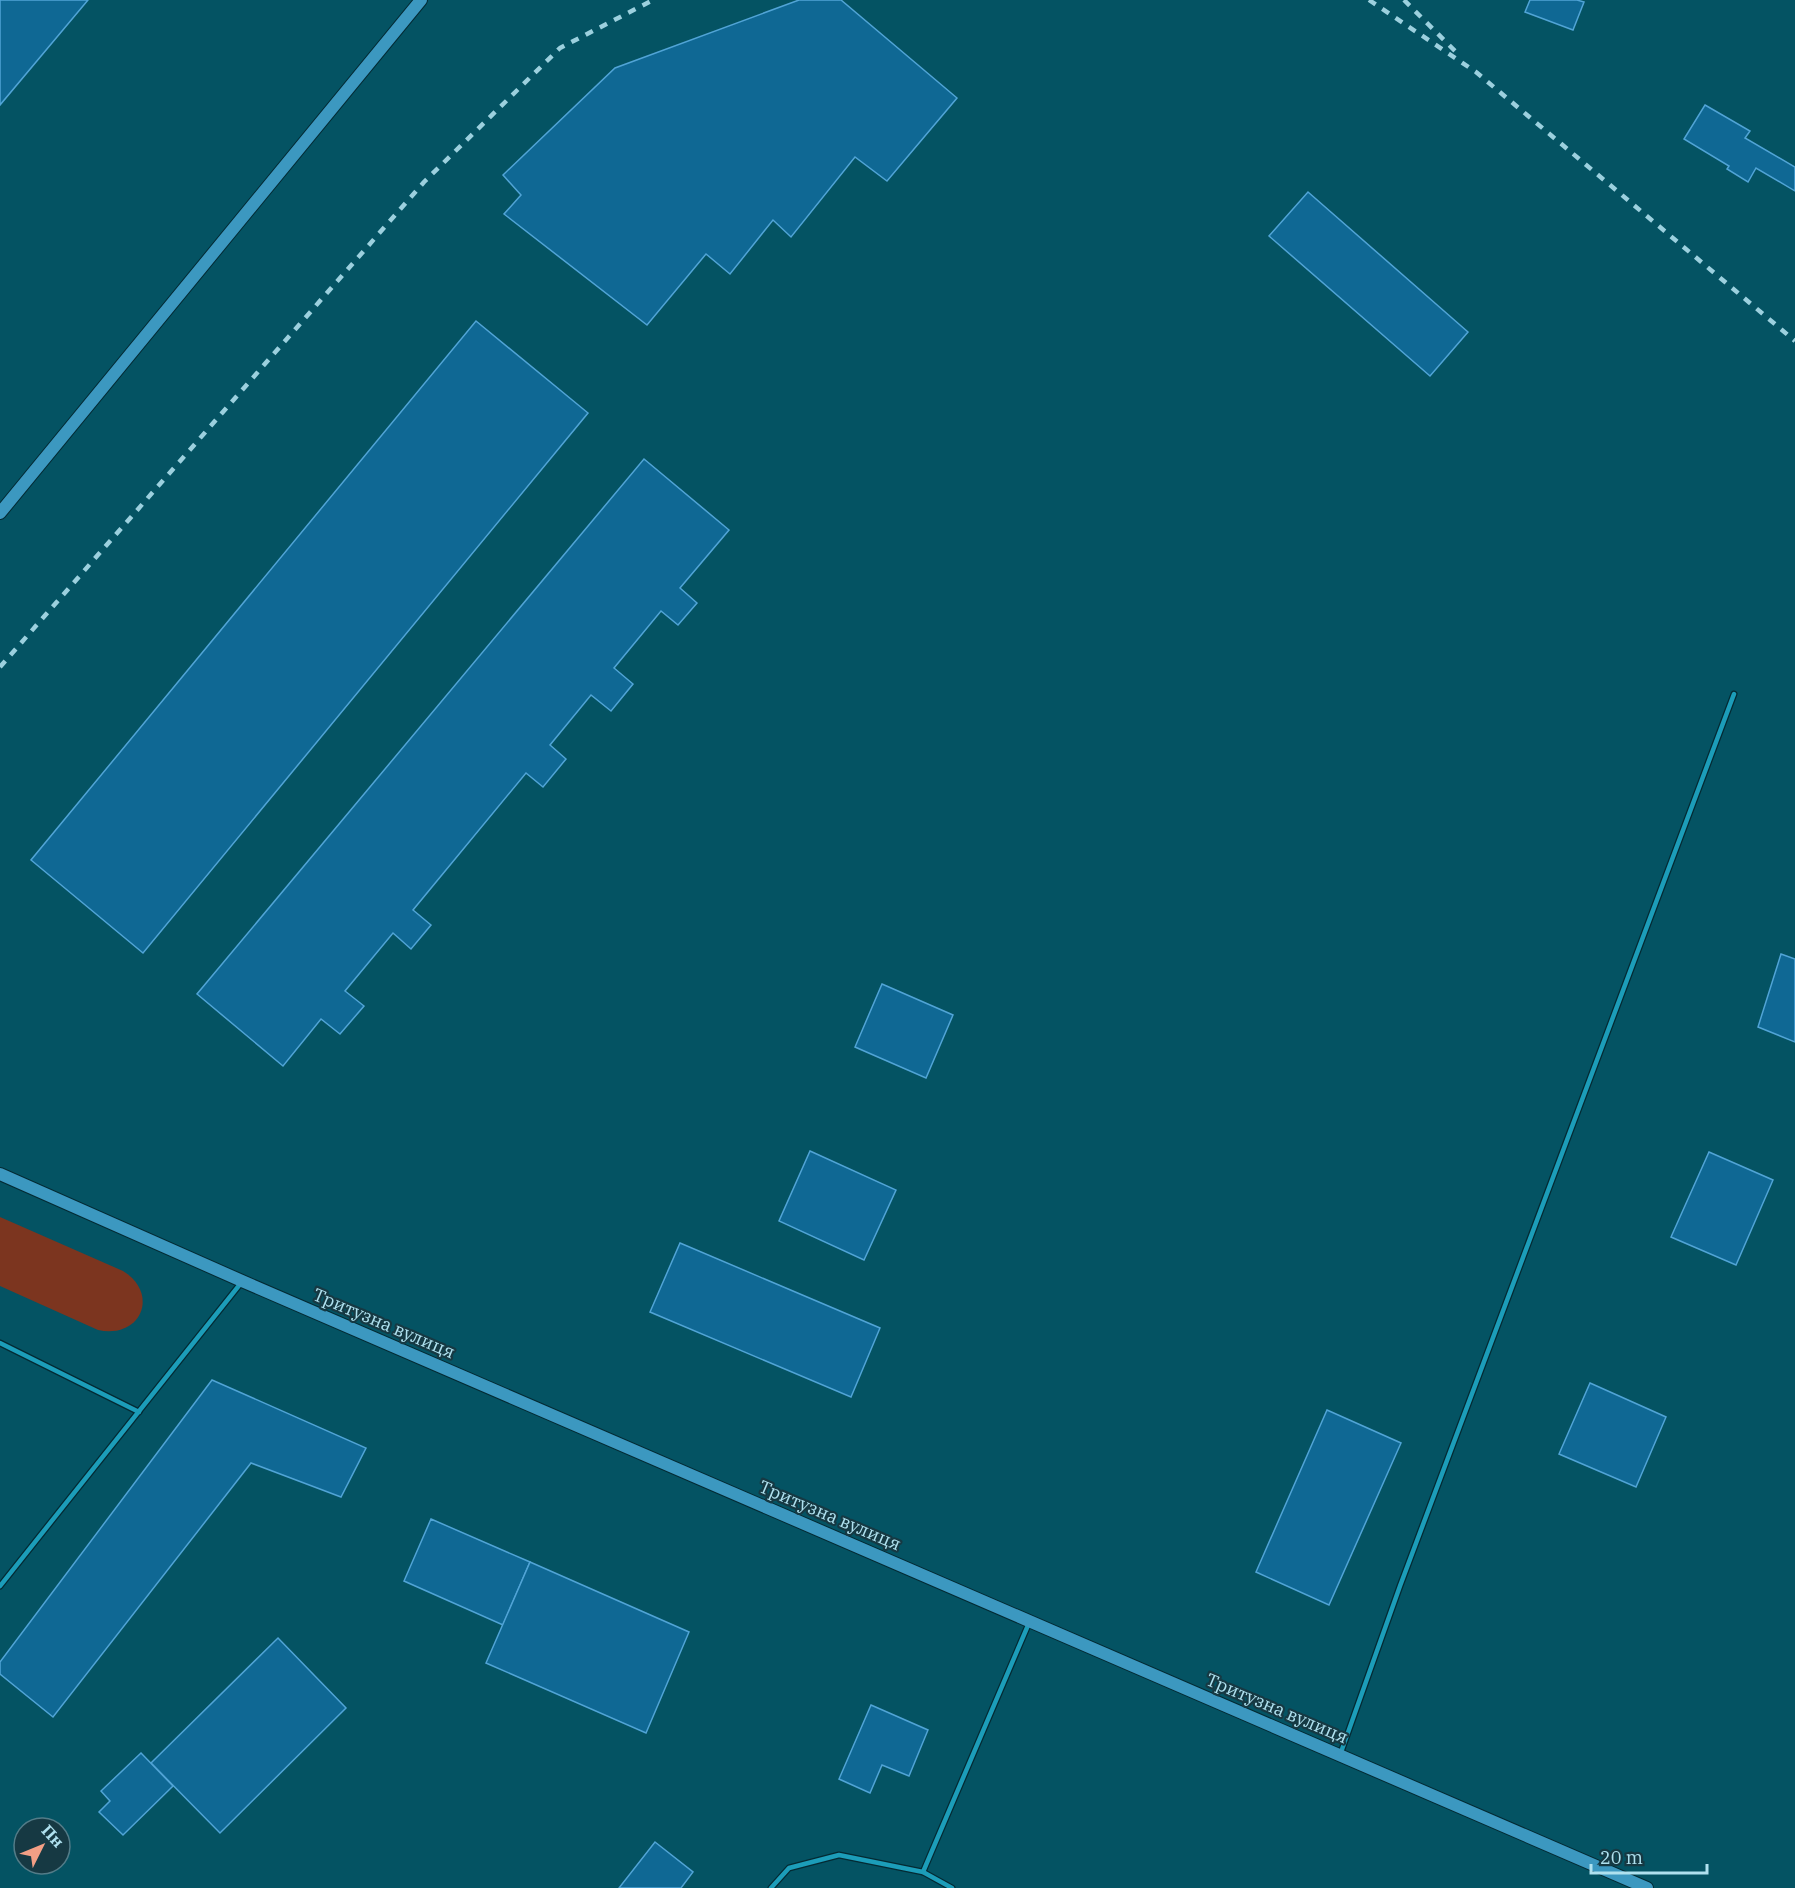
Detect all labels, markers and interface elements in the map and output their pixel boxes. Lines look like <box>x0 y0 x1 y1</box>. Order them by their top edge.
street label: Тритузна вулиця <box>309 1283 459 1363</box>
street label: Тритузна вулиця <box>755 1475 905 1555</box>
street label: Тритузна вулиця <box>1202 1668 1352 1748</box>
north arrow <box>12 1816 72 1876</box>
text: Пн <box>38 1820 69 1851</box>
scale bar <box>1591 1837 1706 1875</box>
text: 20 m <box>1600 1846 1643 1869</box>

